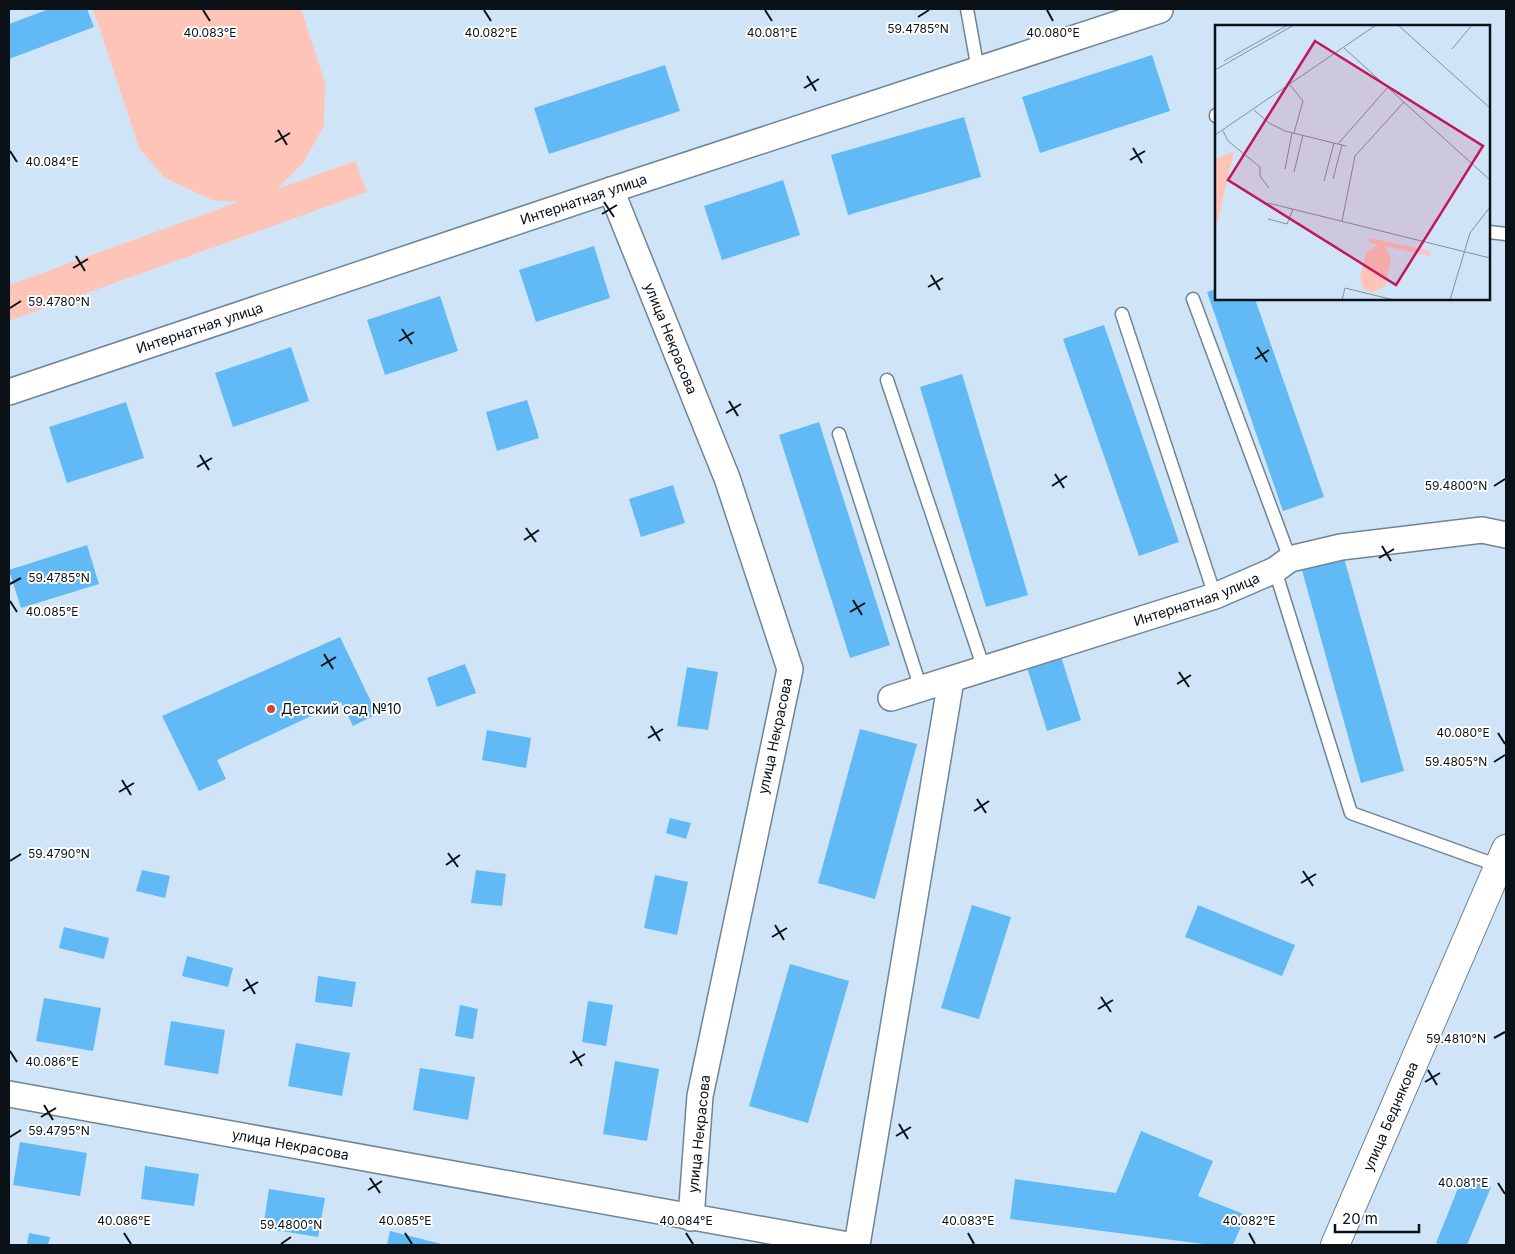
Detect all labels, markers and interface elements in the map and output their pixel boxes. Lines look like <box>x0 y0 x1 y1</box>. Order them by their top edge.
text: 59.4785°N <box>887 21 949 36</box>
text: 40.083°E <box>183 25 237 40</box>
text: 40.082°E <box>464 25 518 40</box>
text: 40.081°E <box>747 25 797 40</box>
text: 40.080°E <box>1026 25 1080 40</box>
inset map <box>1215 25 1490 300</box>
text: 40.084°E <box>25 154 79 169</box>
street label: Интернатная улица <box>518 170 649 228</box>
street label: улица Некрасова <box>641 280 701 396</box>
text: 59.4780°N <box>28 294 90 309</box>
street label: Интернатная улица <box>134 298 265 357</box>
text: 59.4800°N <box>1425 478 1487 493</box>
street label: Интернатная улица <box>1131 569 1262 629</box>
text: 59.4785°N <box>28 570 90 585</box>
text: 40.085°E <box>25 604 79 619</box>
street label: улица Некрасова <box>754 676 795 796</box>
place label: Детский сад №10 <box>281 700 402 717</box>
marker: Детский сад №10 <box>265 703 277 715</box>
text: 40.080°E <box>1436 725 1490 740</box>
text: 59.4805°N <box>1425 754 1487 769</box>
text: 59.4790°N <box>28 846 90 861</box>
text: 59.4810°N <box>1426 1031 1486 1046</box>
text: 40.086°E <box>25 1054 79 1069</box>
street label: улица Беднякова <box>1359 1059 1421 1173</box>
street label: улица Некрасова <box>684 1074 713 1194</box>
text: 59.4795°N <box>28 1123 90 1138</box>
street label: улица Некрасова <box>231 1125 351 1163</box>
text: 40.081°E <box>1438 1175 1488 1190</box>
scale bar <box>1335 1202 1419 1234</box>
text: 20 m <box>1342 1209 1378 1228</box>
text: 40.086°E <box>97 1213 151 1228</box>
text: 40.085°E <box>378 1213 432 1228</box>
text: 40.084°E <box>659 1213 713 1228</box>
text: 40.083°E <box>941 1213 995 1228</box>
text: 40.082°E <box>1222 1213 1276 1228</box>
text: 59.4800°N <box>260 1217 322 1232</box>

